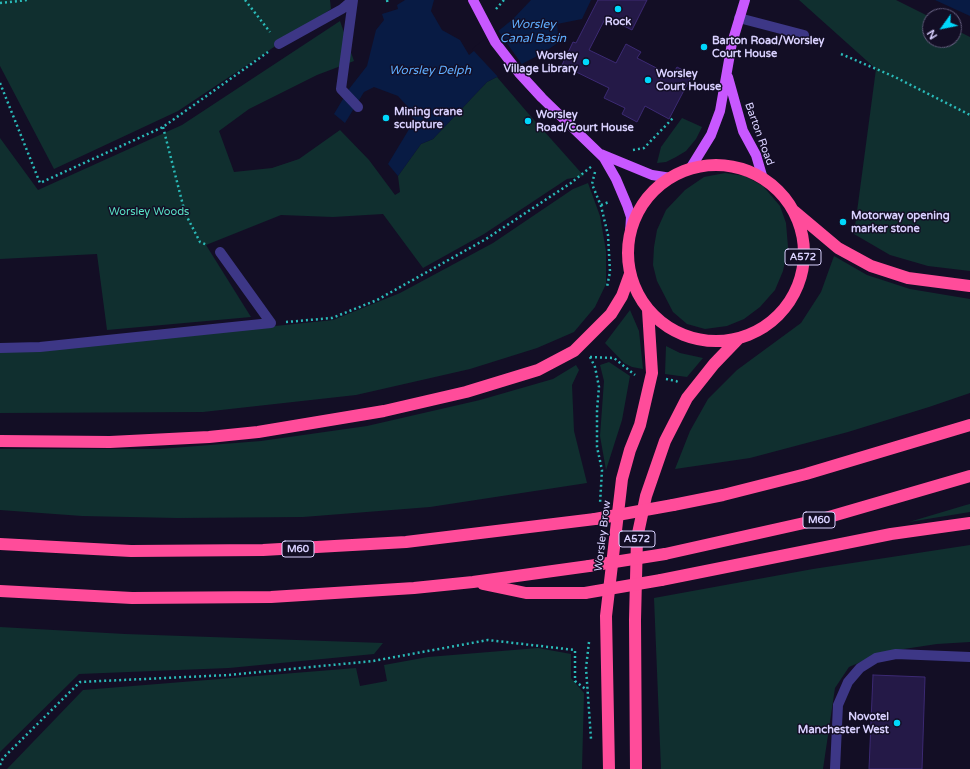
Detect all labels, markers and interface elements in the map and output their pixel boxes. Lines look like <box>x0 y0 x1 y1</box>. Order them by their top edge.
marker: Rock <box>613 4 623 14</box>
north arrow <box>922 8 962 48</box>
place label: Rock <box>605 15 631 29</box>
water label: Worsley Canal Basin <box>500 18 566 46</box>
text: N <box>924 27 940 42</box>
place label: Barton Road/Worsley Court House <box>712 34 825 60</box>
marker: Barton Road/Worsley Court House <box>699 42 709 52</box>
place label: Worsley Village Library <box>504 49 578 75</box>
marker: Worsley Village Library <box>581 57 591 67</box>
water label: Worsley Delph <box>389 64 471 78</box>
place label: Worsley Court House <box>656 67 721 93</box>
marker: Worsley Court House <box>643 75 653 85</box>
street label: Barton Road <box>742 101 776 167</box>
place label: Mining crane sculpture <box>394 105 462 131</box>
place label: Worsley Road/Court House <box>536 108 634 134</box>
marker: Mining crane sculpture <box>381 113 391 123</box>
marker: Worsley Road/Court House <box>523 116 533 126</box>
park label: Worsley Woods <box>109 205 189 219</box>
place label: Motorway opening marker stone <box>851 209 950 235</box>
marker: Motorway opening marker stone <box>838 217 848 227</box>
road number: A572 <box>785 249 821 265</box>
street label: Worsley Brow <box>592 500 614 572</box>
road number: M60 <box>803 512 835 528</box>
road number: A572 <box>619 531 655 547</box>
road number: M60 <box>282 541 314 557</box>
place label: Novotel Manchester West <box>798 710 889 736</box>
marker: Novotel Manchester West <box>892 718 902 728</box>

